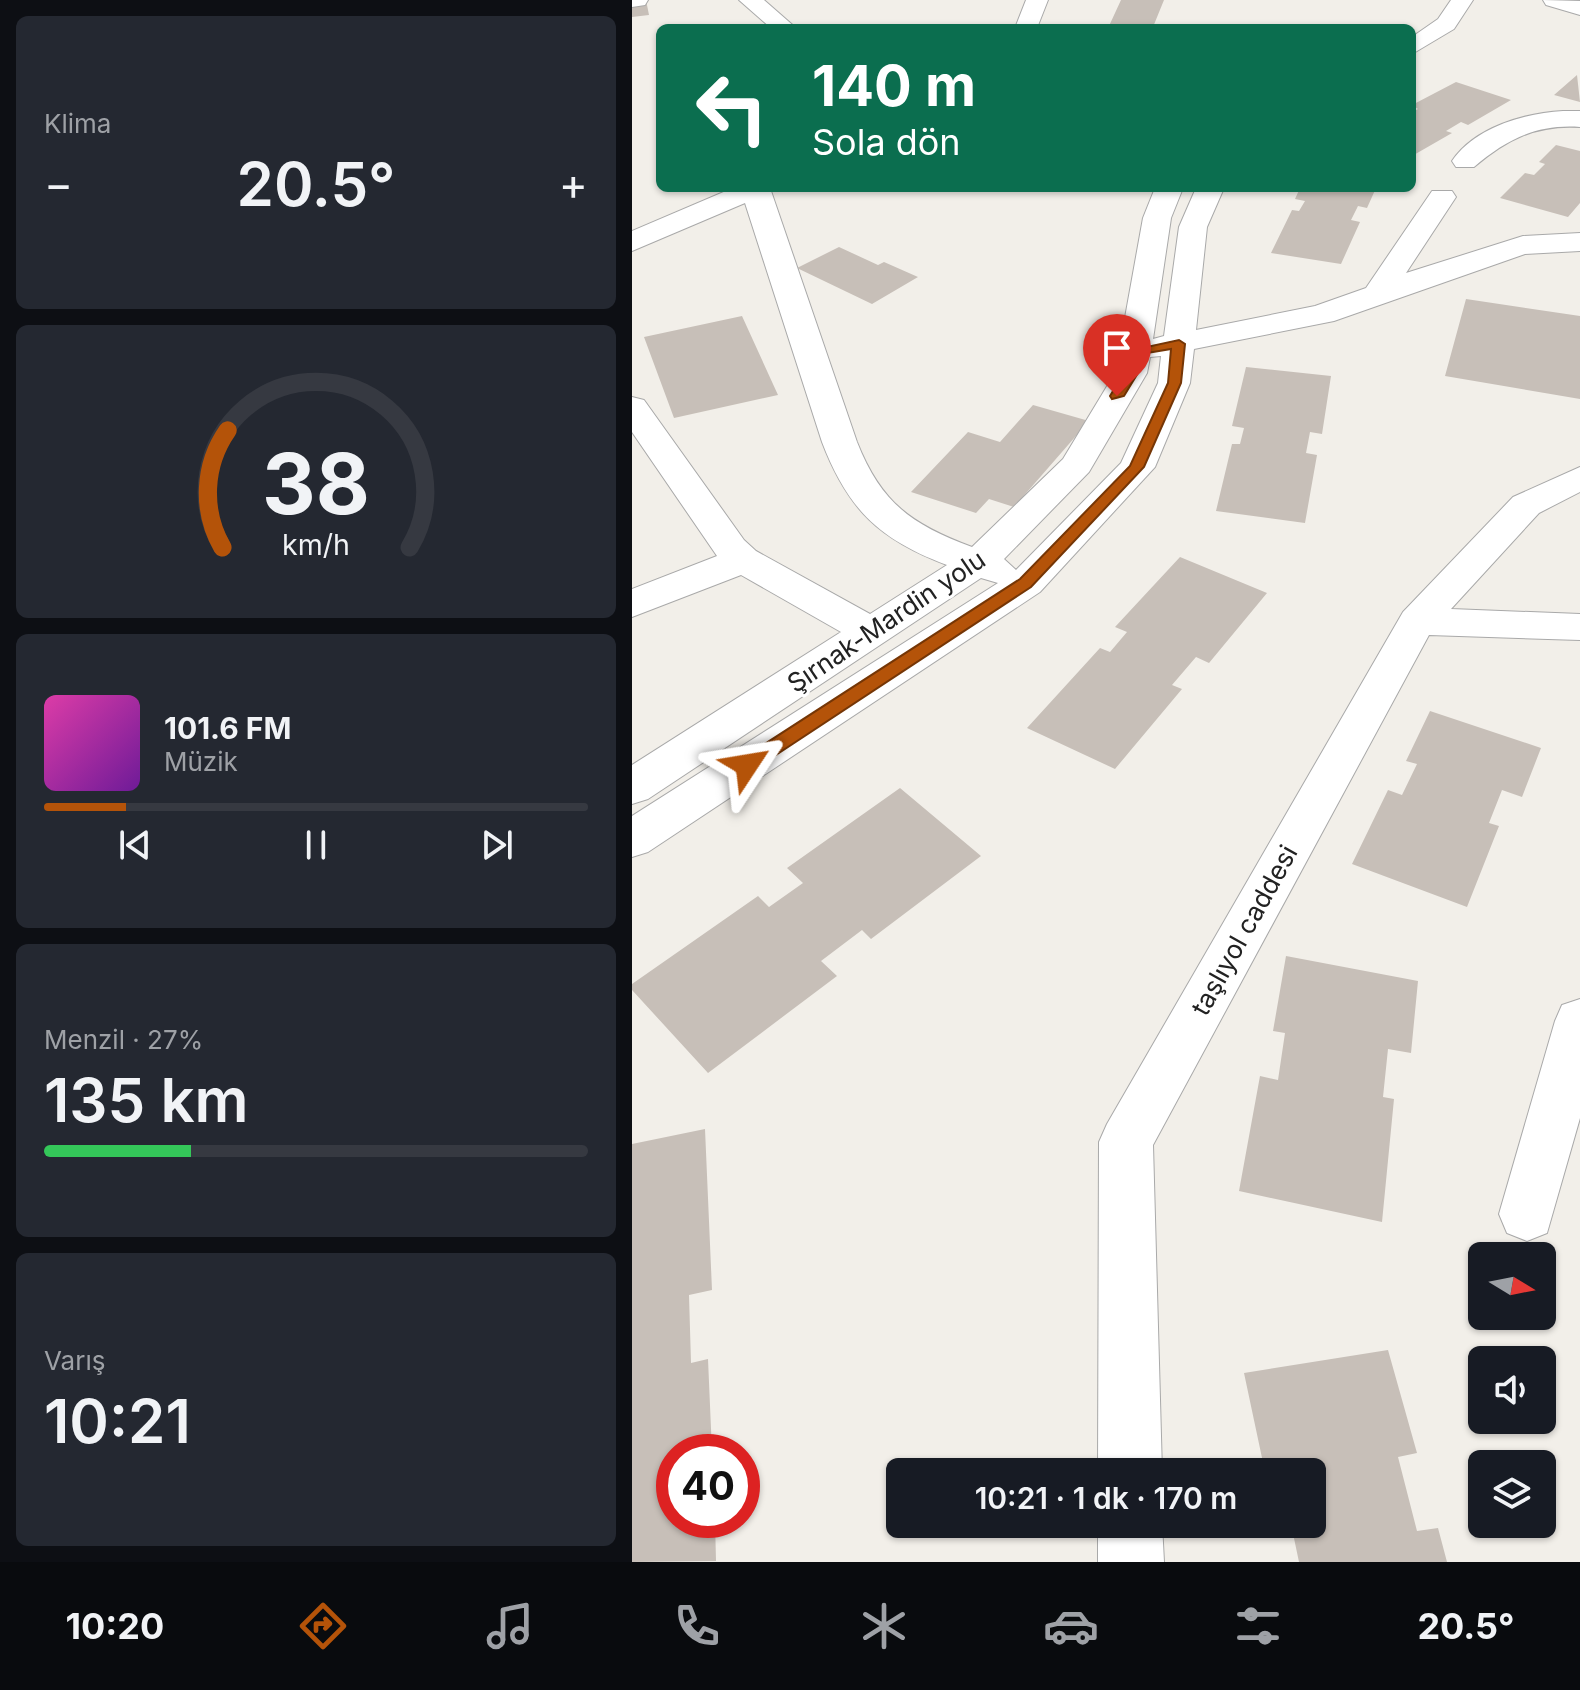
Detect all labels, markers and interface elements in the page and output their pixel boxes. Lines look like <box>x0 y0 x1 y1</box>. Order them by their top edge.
text: 140 m <box>812 52 976 120</box>
icon: left <box>680 56 784 160</box>
text: Klima <box>44 108 111 139</box>
text: Sola dön <box>812 120 961 164</box>
text: 20.5° <box>237 148 395 220</box>
text: − <box>44 157 73 211</box>
text: + <box>559 157 588 211</box>
pin <box>1083 314 1151 396</box>
icon: arrive <box>1095 326 1139 370</box>
text: 38 <box>262 432 370 533</box>
text: km/h <box>282 527 350 562</box>
street label: Şırnak-Mardin yolu <box>781 543 991 699</box>
text: 101.6 FM <box>164 710 291 746</box>
position arrow <box>705 723 789 807</box>
text: Müzik <box>164 746 238 777</box>
icon: previous <box>113 823 157 867</box>
icon: pause <box>294 823 338 867</box>
icon: next <box>475 823 519 867</box>
street label: taşlıyol caddesi <box>1184 840 1304 1020</box>
text: Menzil · 27% <box>44 1024 203 1055</box>
text: 135 km <box>44 1064 249 1136</box>
north arrow <box>1468 1242 1556 1330</box>
map controls <box>1468 1242 1556 1538</box>
text: Varış <box>44 1345 105 1376</box>
button: sound <box>1468 1346 1556 1434</box>
text: 10:21 <box>44 1385 191 1457</box>
speed limit sign: 40 <box>656 1434 760 1538</box>
button: layers <box>1468 1450 1556 1538</box>
text: 10:21 · 1 dk · 170 m <box>975 1480 1237 1516</box>
icon: directions <box>295 1598 351 1654</box>
icon: music <box>482 1598 538 1654</box>
icon: phone <box>669 1598 725 1654</box>
icon: climate <box>856 1598 912 1654</box>
icon: car <box>1043 1598 1099 1654</box>
icon: filters <box>1230 1598 1286 1654</box>
text: 10:20 <box>66 1604 164 1648</box>
text: 20.5° <box>1417 1604 1514 1648</box>

